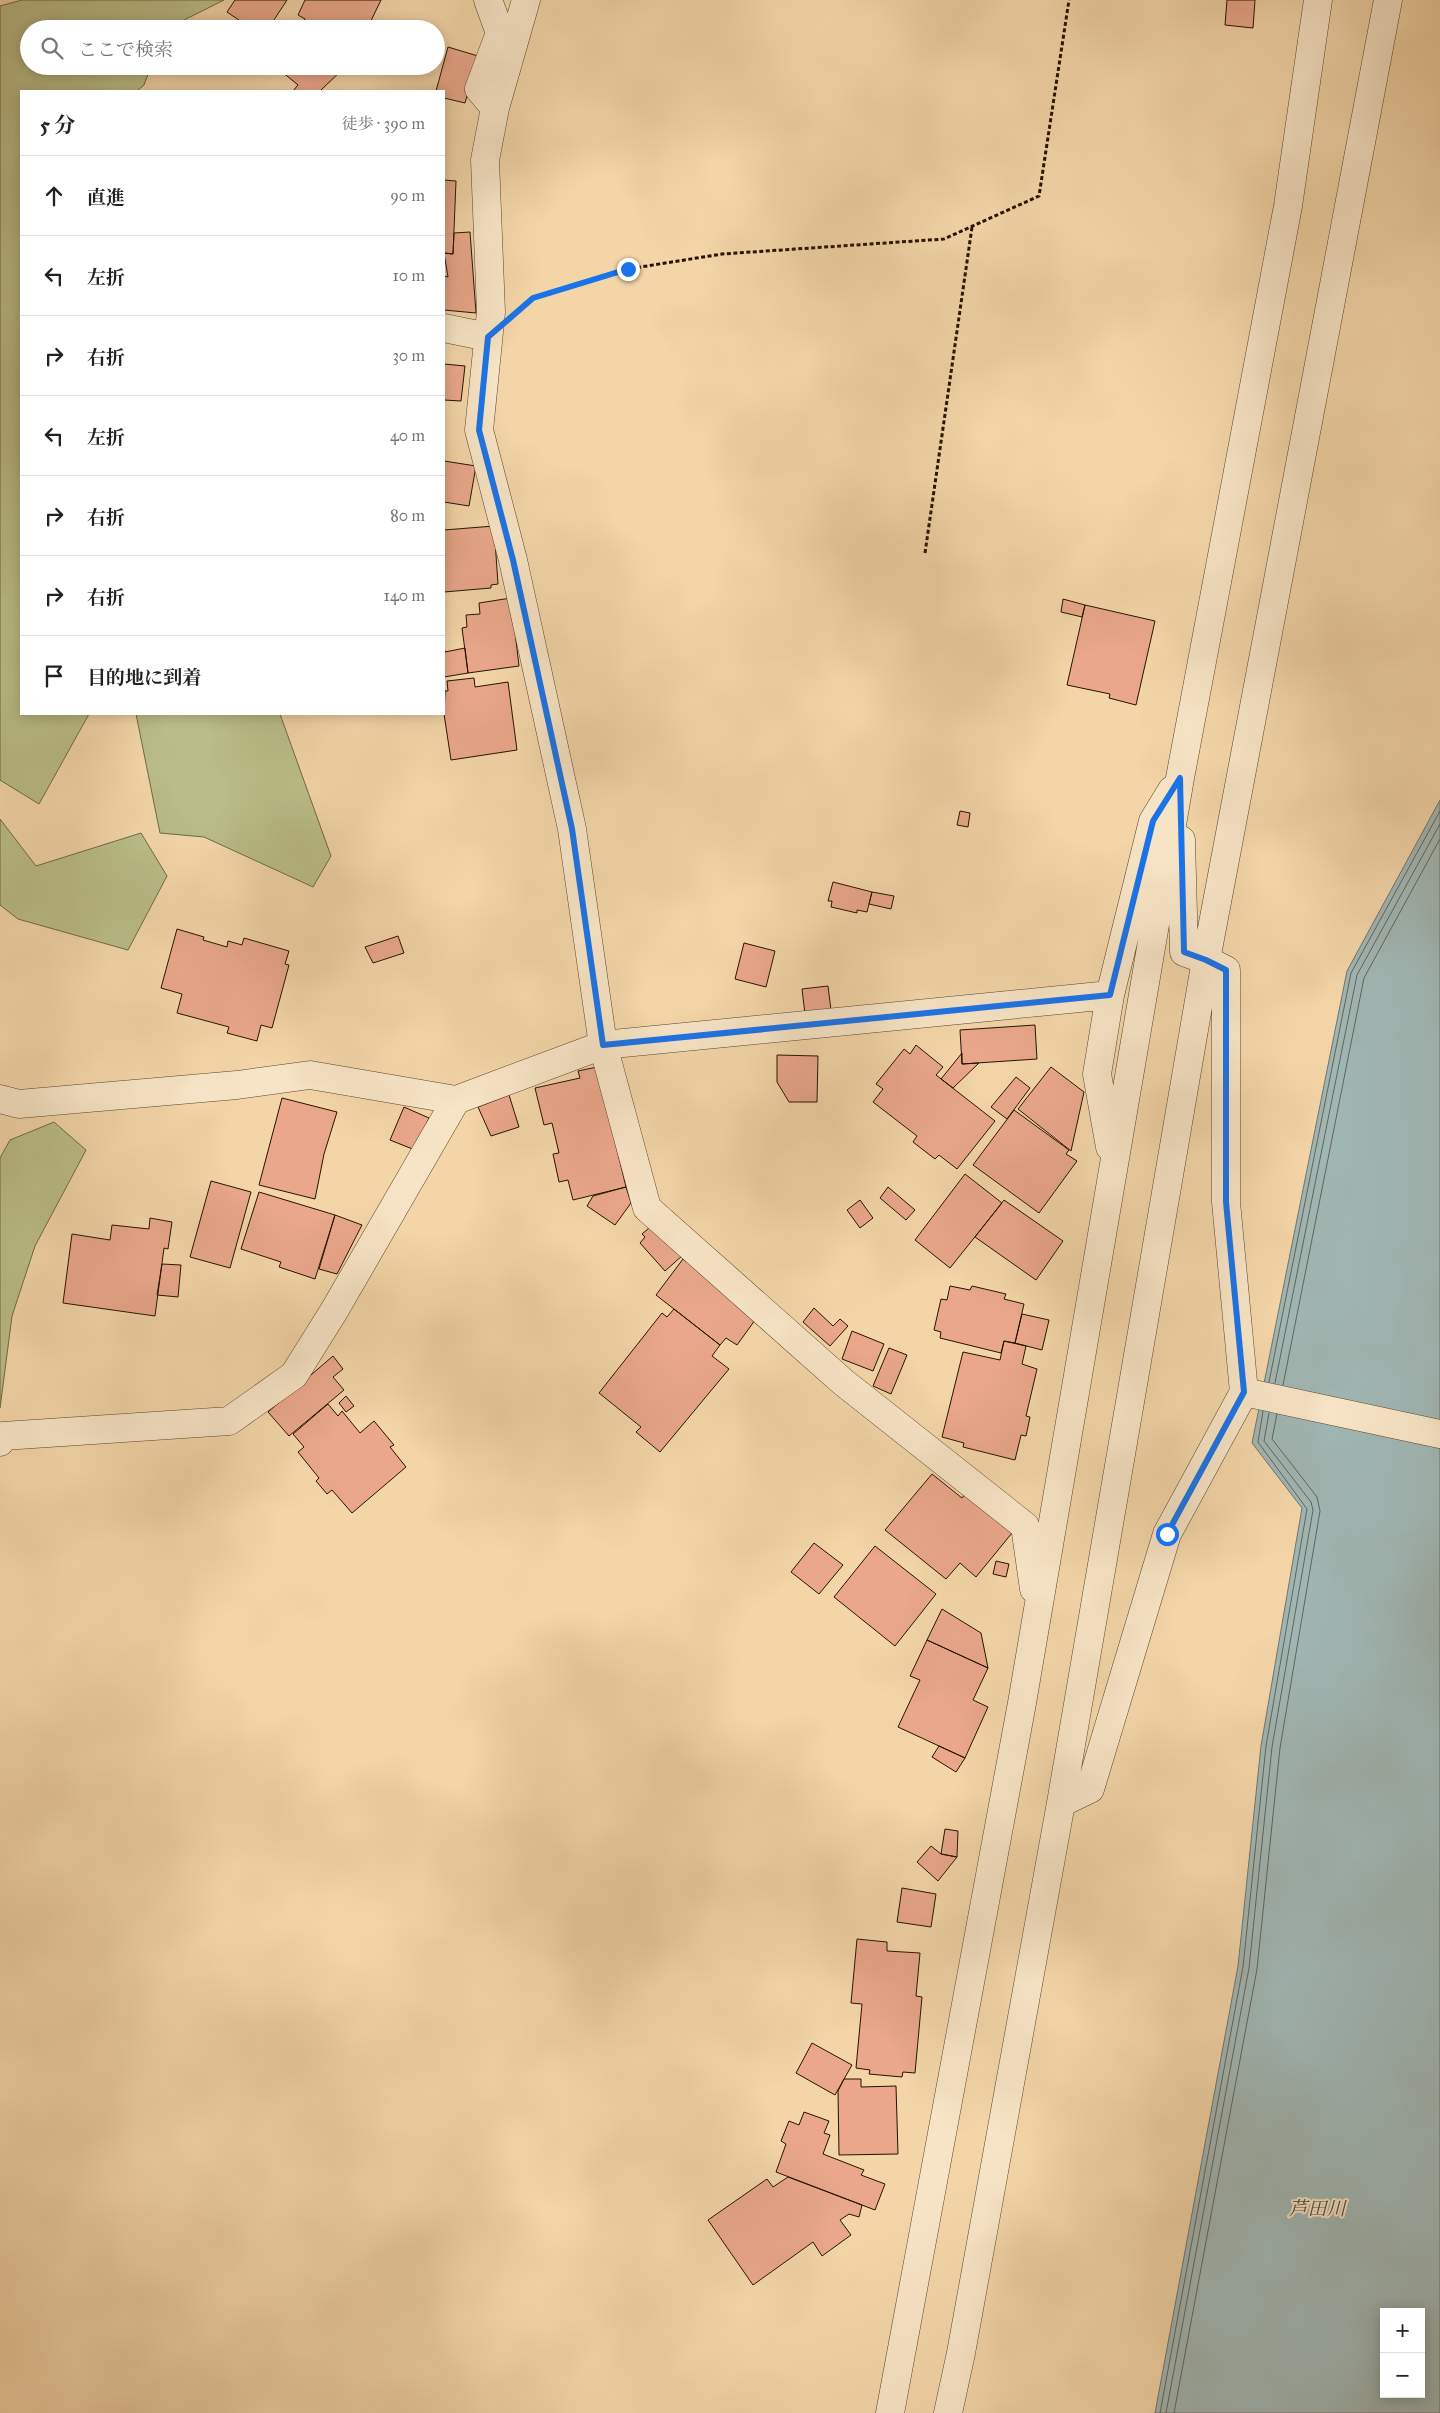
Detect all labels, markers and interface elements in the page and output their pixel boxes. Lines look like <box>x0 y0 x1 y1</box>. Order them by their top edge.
search box <box>20 20 445 75</box>
icon: search <box>38 34 66 62</box>
text: ここで検索 <box>78 38 173 61</box>
text: 5 分 <box>40 112 75 138</box>
text: 徒歩 · 390 m <box>341 114 425 133</box>
icon: ahead <box>40 182 68 210</box>
text: 直進 <box>87 186 125 209</box>
text: 90 m <box>390 186 425 205</box>
route end <box>617 258 640 281</box>
icon: left <box>40 262 68 290</box>
text: 左折 <box>87 266 125 289</box>
text: 10 m <box>393 266 425 285</box>
icon: right <box>40 342 68 370</box>
text: 右折 <box>87 346 125 369</box>
text: 30 m <box>392 346 425 365</box>
icon: left <box>40 422 68 450</box>
text: 左折 <box>87 426 125 449</box>
text: 40 m <box>390 426 425 445</box>
icon: right <box>40 502 68 530</box>
text: 右折 <box>87 506 125 529</box>
text: 80 m <box>390 506 425 525</box>
icon: right <box>40 582 68 610</box>
text: 右折 <box>87 586 125 609</box>
text: 140 m <box>384 586 425 605</box>
icon: arrive <box>40 662 68 690</box>
text: 目的地に到着 <box>87 666 201 689</box>
route start <box>1156 1523 1179 1546</box>
water label: 芦田川 <box>1288 2197 1347 2220</box>
map controls <box>1380 2308 1425 2398</box>
button: + <box>1380 2308 1425 2353</box>
button: − <box>1380 2353 1425 2398</box>

